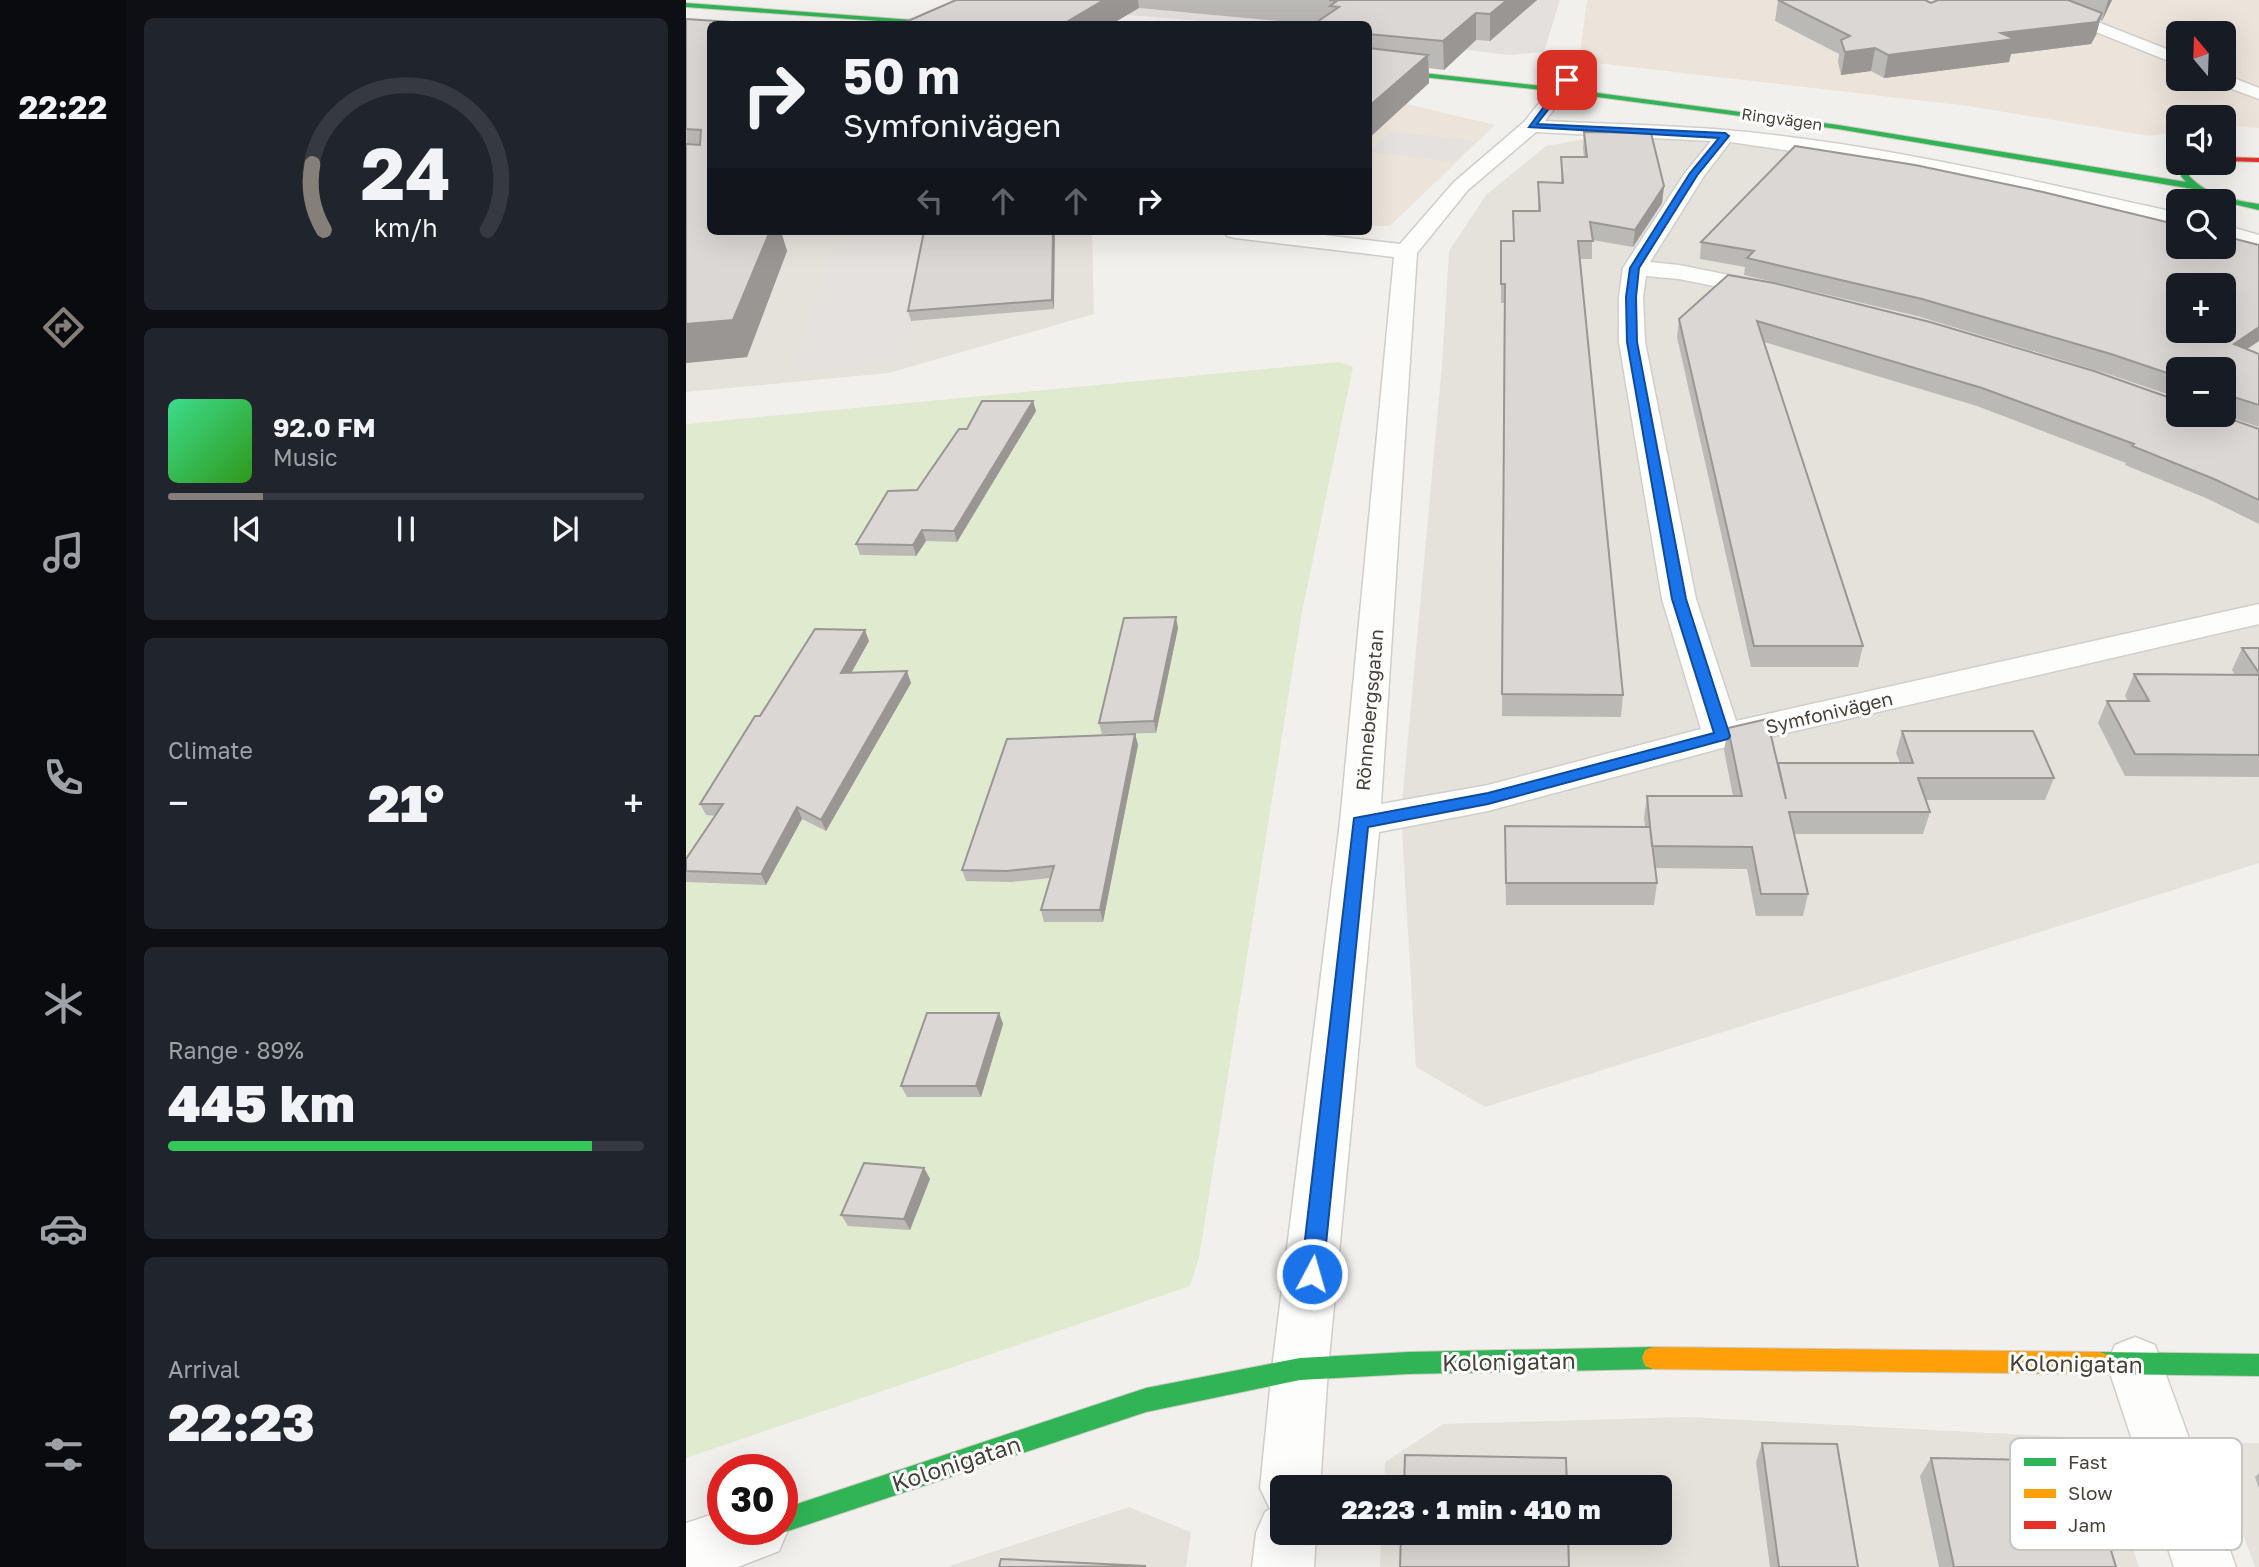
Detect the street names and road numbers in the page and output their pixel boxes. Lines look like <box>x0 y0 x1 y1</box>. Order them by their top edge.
street label: Ringvägen <box>1740 103 1824 135</box>
street label: Rönnebergsgatan <box>1350 628 1388 792</box>
street label: Symfonivägen <box>1763 686 1895 738</box>
street label: Kolonigatan <box>1442 1346 1576 1376</box>
street label: Kolonigatan <box>2009 1348 2143 1378</box>
street label: Kolonigatan <box>888 1429 1024 1497</box>

